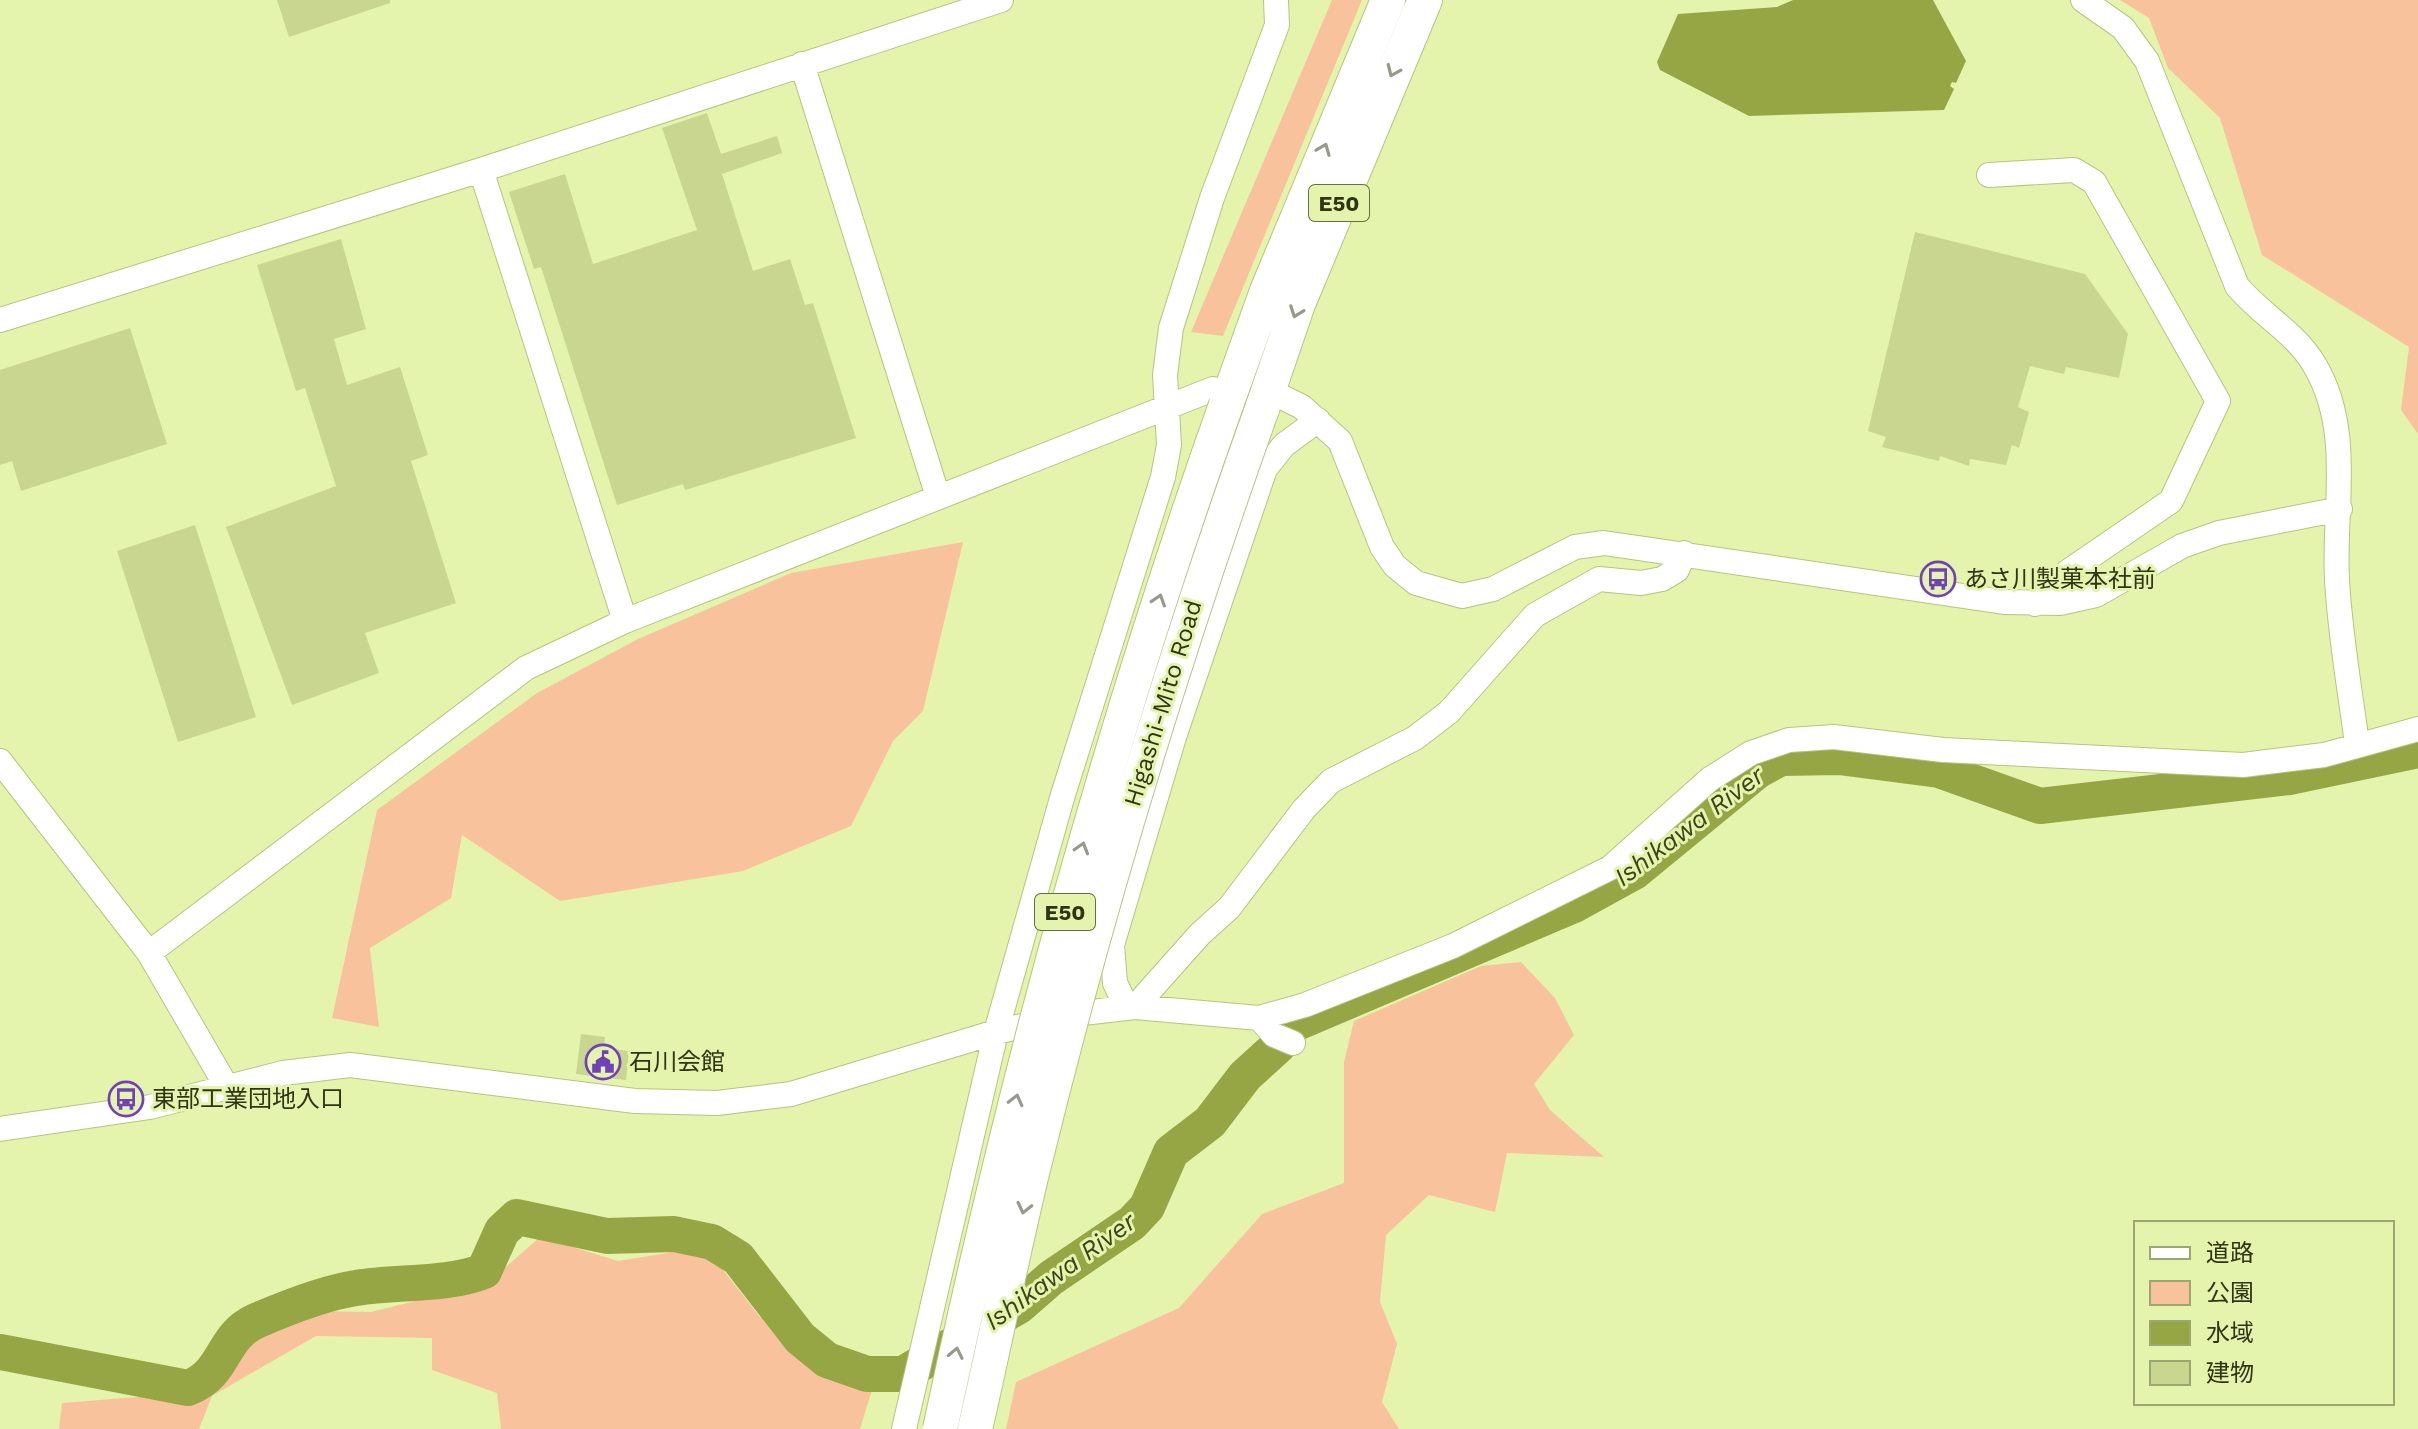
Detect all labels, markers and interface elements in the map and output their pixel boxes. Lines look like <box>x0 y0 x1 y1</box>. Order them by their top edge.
one-way arrow <box>1387 63 1403 78</box>
one-way arrow <box>1314 143 1331 157</box>
road number: E50 <box>1309 185 1369 221</box>
one-way arrow <box>1289 304 1305 318</box>
bus stop icon: あさ川製菓本社前 <box>1919 560 1957 598</box>
place label: あさ川製菓本社前 <box>1964 565 2156 593</box>
one-way arrow <box>1150 594 1166 607</box>
street label: Higashi-Mito Road <box>1118 596 1208 810</box>
water label: Ishikawa River <box>1608 759 1770 892</box>
one-way arrow <box>1073 842 1089 856</box>
road number: E50 <box>1035 894 1095 930</box>
public building icon: 石川会館 <box>584 1043 622 1081</box>
place label: 石川会館 <box>629 1048 725 1076</box>
bus stop icon: 東部工業団地入口 <box>107 1080 145 1118</box>
place label: 東部工業団地入口 <box>152 1085 344 1113</box>
one-way arrow <box>1006 1093 1023 1107</box>
one-way arrow <box>1016 1200 1033 1214</box>
water label: Ishikawa River <box>979 1206 1142 1336</box>
legend <box>2134 1221 2394 1405</box>
text: 道路 <box>2206 1239 2254 1267</box>
text: 公園 <box>2206 1279 2254 1307</box>
text: 水域 <box>2206 1319 2254 1347</box>
one-way arrow <box>947 1346 964 1359</box>
text: 建物 <box>2206 1359 2254 1387</box>

